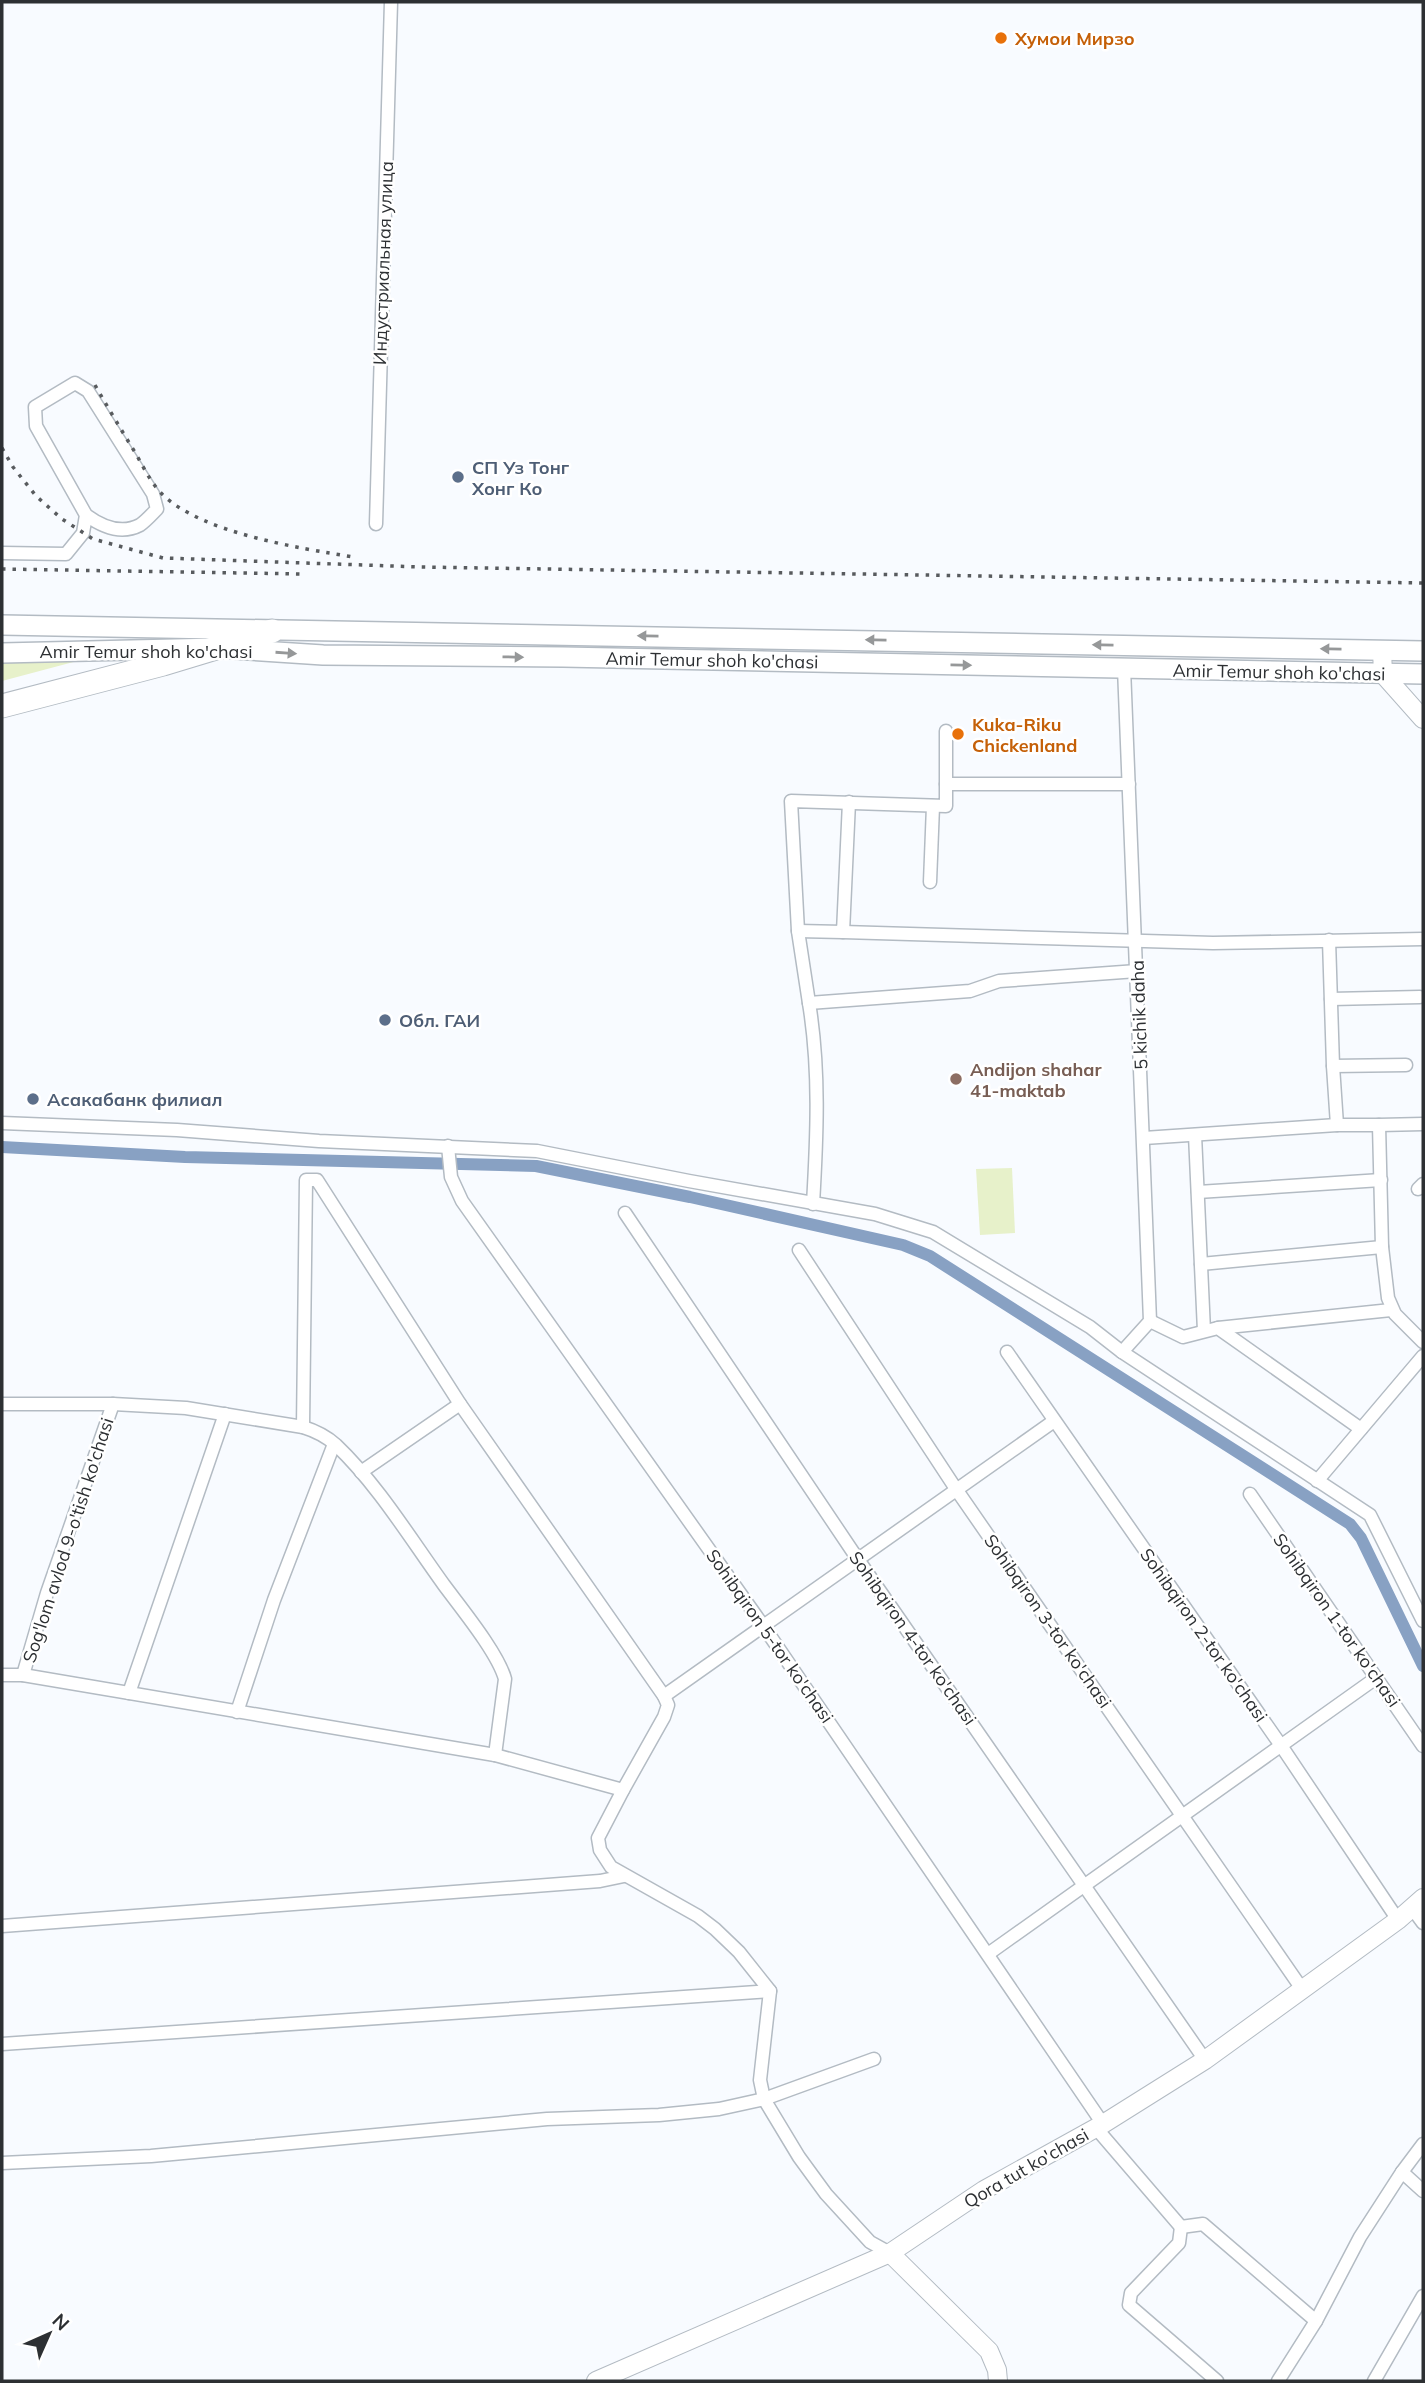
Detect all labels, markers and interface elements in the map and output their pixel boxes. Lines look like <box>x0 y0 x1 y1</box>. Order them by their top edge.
place label: Хумои Мирзо <box>1014 27 1135 50</box>
marker: Хумои Мирзо <box>993 30 1009 46</box>
street label: Индустриальная улица <box>368 161 398 365</box>
place label: СП Уз Тонг Хонг Ко <box>471 456 570 500</box>
marker: СП Уз Тонг Хонг Ко <box>450 469 466 485</box>
one-way arrow <box>637 630 659 642</box>
one-way arrow <box>864 635 886 646</box>
one-way arrow <box>1092 639 1114 651</box>
street label: Amir Temur shoh ko'chasi <box>39 640 253 663</box>
one-way arrow <box>1319 644 1341 655</box>
one-way arrow <box>275 647 297 658</box>
street label: Amir Temur shoh ko'chasi <box>605 647 819 673</box>
one-way arrow <box>502 651 524 663</box>
one-way arrow <box>950 659 972 671</box>
street label: Amir Temur shoh ko'chasi <box>1172 659 1386 685</box>
place label: Kuka-Riku Chickenland <box>972 713 1077 757</box>
marker: Kuka-Riku Chickenland <box>950 726 966 742</box>
street label: 5 kichik daha <box>1126 960 1152 1070</box>
place label: Обл. ГАИ <box>399 1009 480 1032</box>
marker: Обл. ГАИ <box>377 1012 393 1028</box>
place label: Andijon shahar 41-maktab <box>970 1058 1102 1102</box>
marker: Andijon shahar 41-maktab <box>948 1071 964 1087</box>
place label: Асакабанк филиал <box>47 1088 223 1111</box>
marker: Асакабанк филиал <box>25 1091 41 1107</box>
street label: Sog'lom avlod 9-o'tish ko'chasi <box>17 1415 119 1665</box>
street label: Sohibqiron 1-tor ko'chasi <box>1268 1529 1406 1711</box>
street label: Sohibqiron 3-tor ko'chasi <box>979 1530 1117 1712</box>
street label: Sohibqiron 2-tor ko'chasi <box>1135 1544 1273 1726</box>
street label: Sohibqiron 5-tor ko'chasi <box>701 1545 839 1727</box>
street label: Sohibqiron 4-tor ko'chasi <box>844 1547 982 1729</box>
street label: Qora tut ko'chasi <box>959 2123 1093 2213</box>
north arrow <box>14 2299 84 2369</box>
text: N <box>47 2308 75 2336</box>

